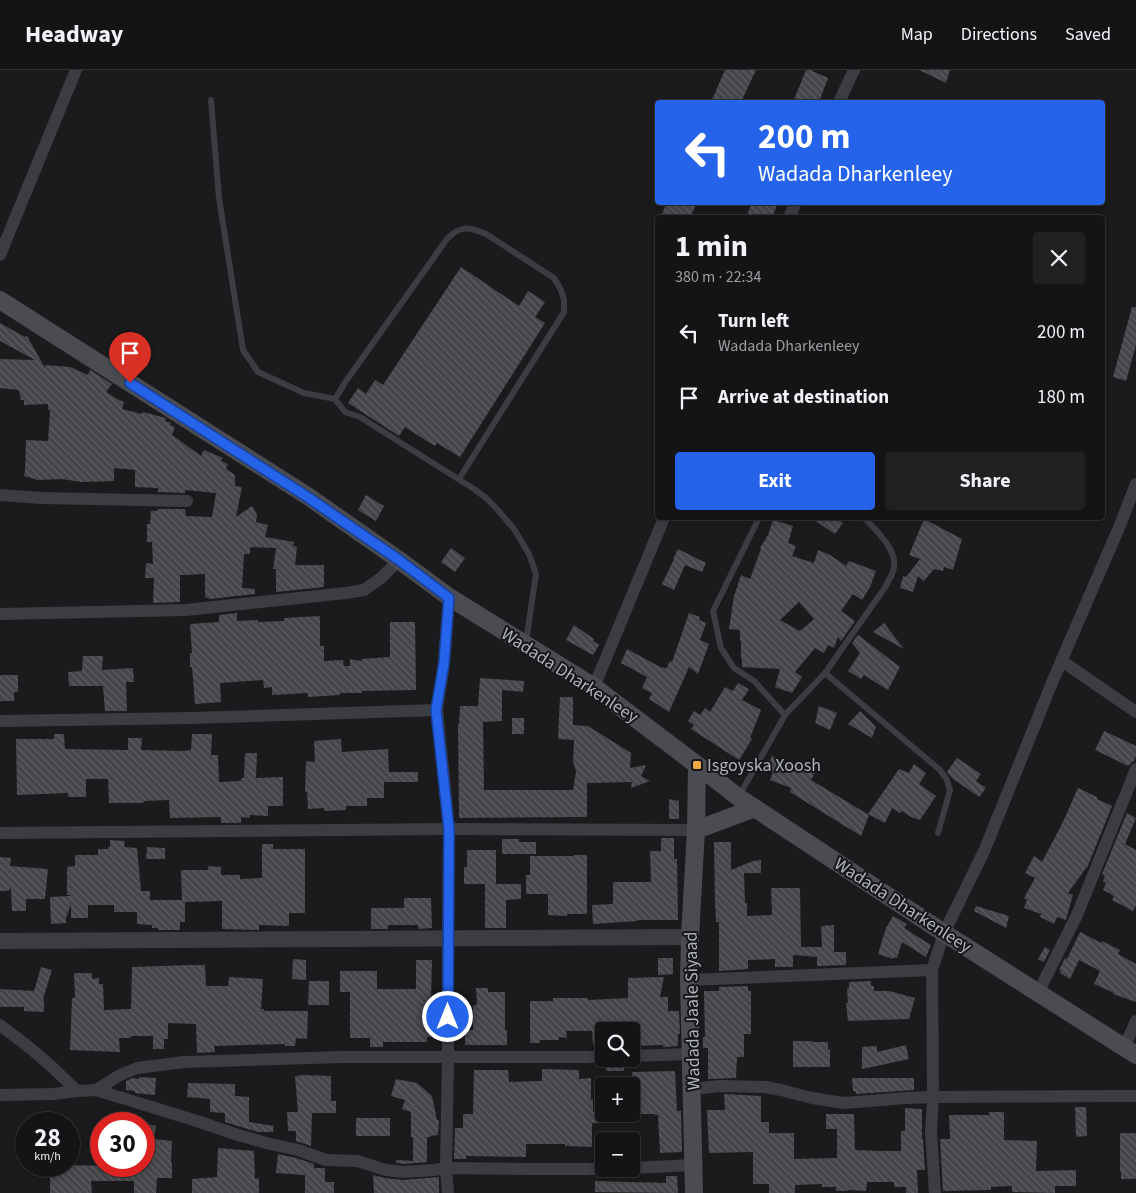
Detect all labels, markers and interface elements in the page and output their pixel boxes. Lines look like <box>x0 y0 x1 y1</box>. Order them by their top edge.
text: Headway <box>25 17 123 52</box>
text: Map <box>901 22 933 47</box>
text: Directions <box>961 22 1037 47</box>
text: Saved <box>1065 22 1111 47</box>
text: 200 m <box>758 112 850 162</box>
icon: left <box>675 120 740 185</box>
text: Wadada Dharkenleey <box>758 158 953 190</box>
text: 1 min <box>675 225 748 268</box>
button: close <box>1033 232 1085 284</box>
text: 380 m · 22:34 <box>675 266 762 288</box>
text: Turn left <box>718 308 789 335</box>
icon: left <box>675 319 703 347</box>
text: 200 m <box>1037 319 1085 346</box>
pin <box>109 332 151 383</box>
text: Wadada Dharkenleey <box>718 335 859 357</box>
icon: arrive <box>116 339 144 367</box>
icon: arrive <box>675 384 703 412</box>
text: Arrive at destination <box>718 384 889 411</box>
text: 180 m <box>1037 384 1085 411</box>
button: Exit <box>675 452 875 510</box>
button: Share <box>885 452 1085 510</box>
street label: Wadada Dharkenleey <box>496 622 644 730</box>
place label: Isgoyska Xoosh <box>707 753 821 778</box>
marker: Isgoyska Xoosh <box>691 759 703 771</box>
street label: Wadada Dharkenleey <box>829 852 977 960</box>
street label: Wadada Jaale Siyaad <box>679 931 706 1091</box>
position arrow <box>421 990 473 1042</box>
map controls <box>595 1022 640 1177</box>
button: search <box>595 1022 640 1067</box>
button: + <box>595 1077 640 1122</box>
speed limit sign: 30 <box>90 1112 155 1177</box>
text: 28 <box>34 1120 61 1156</box>
button: − <box>595 1132 640 1177</box>
text: km/h <box>34 1148 61 1165</box>

